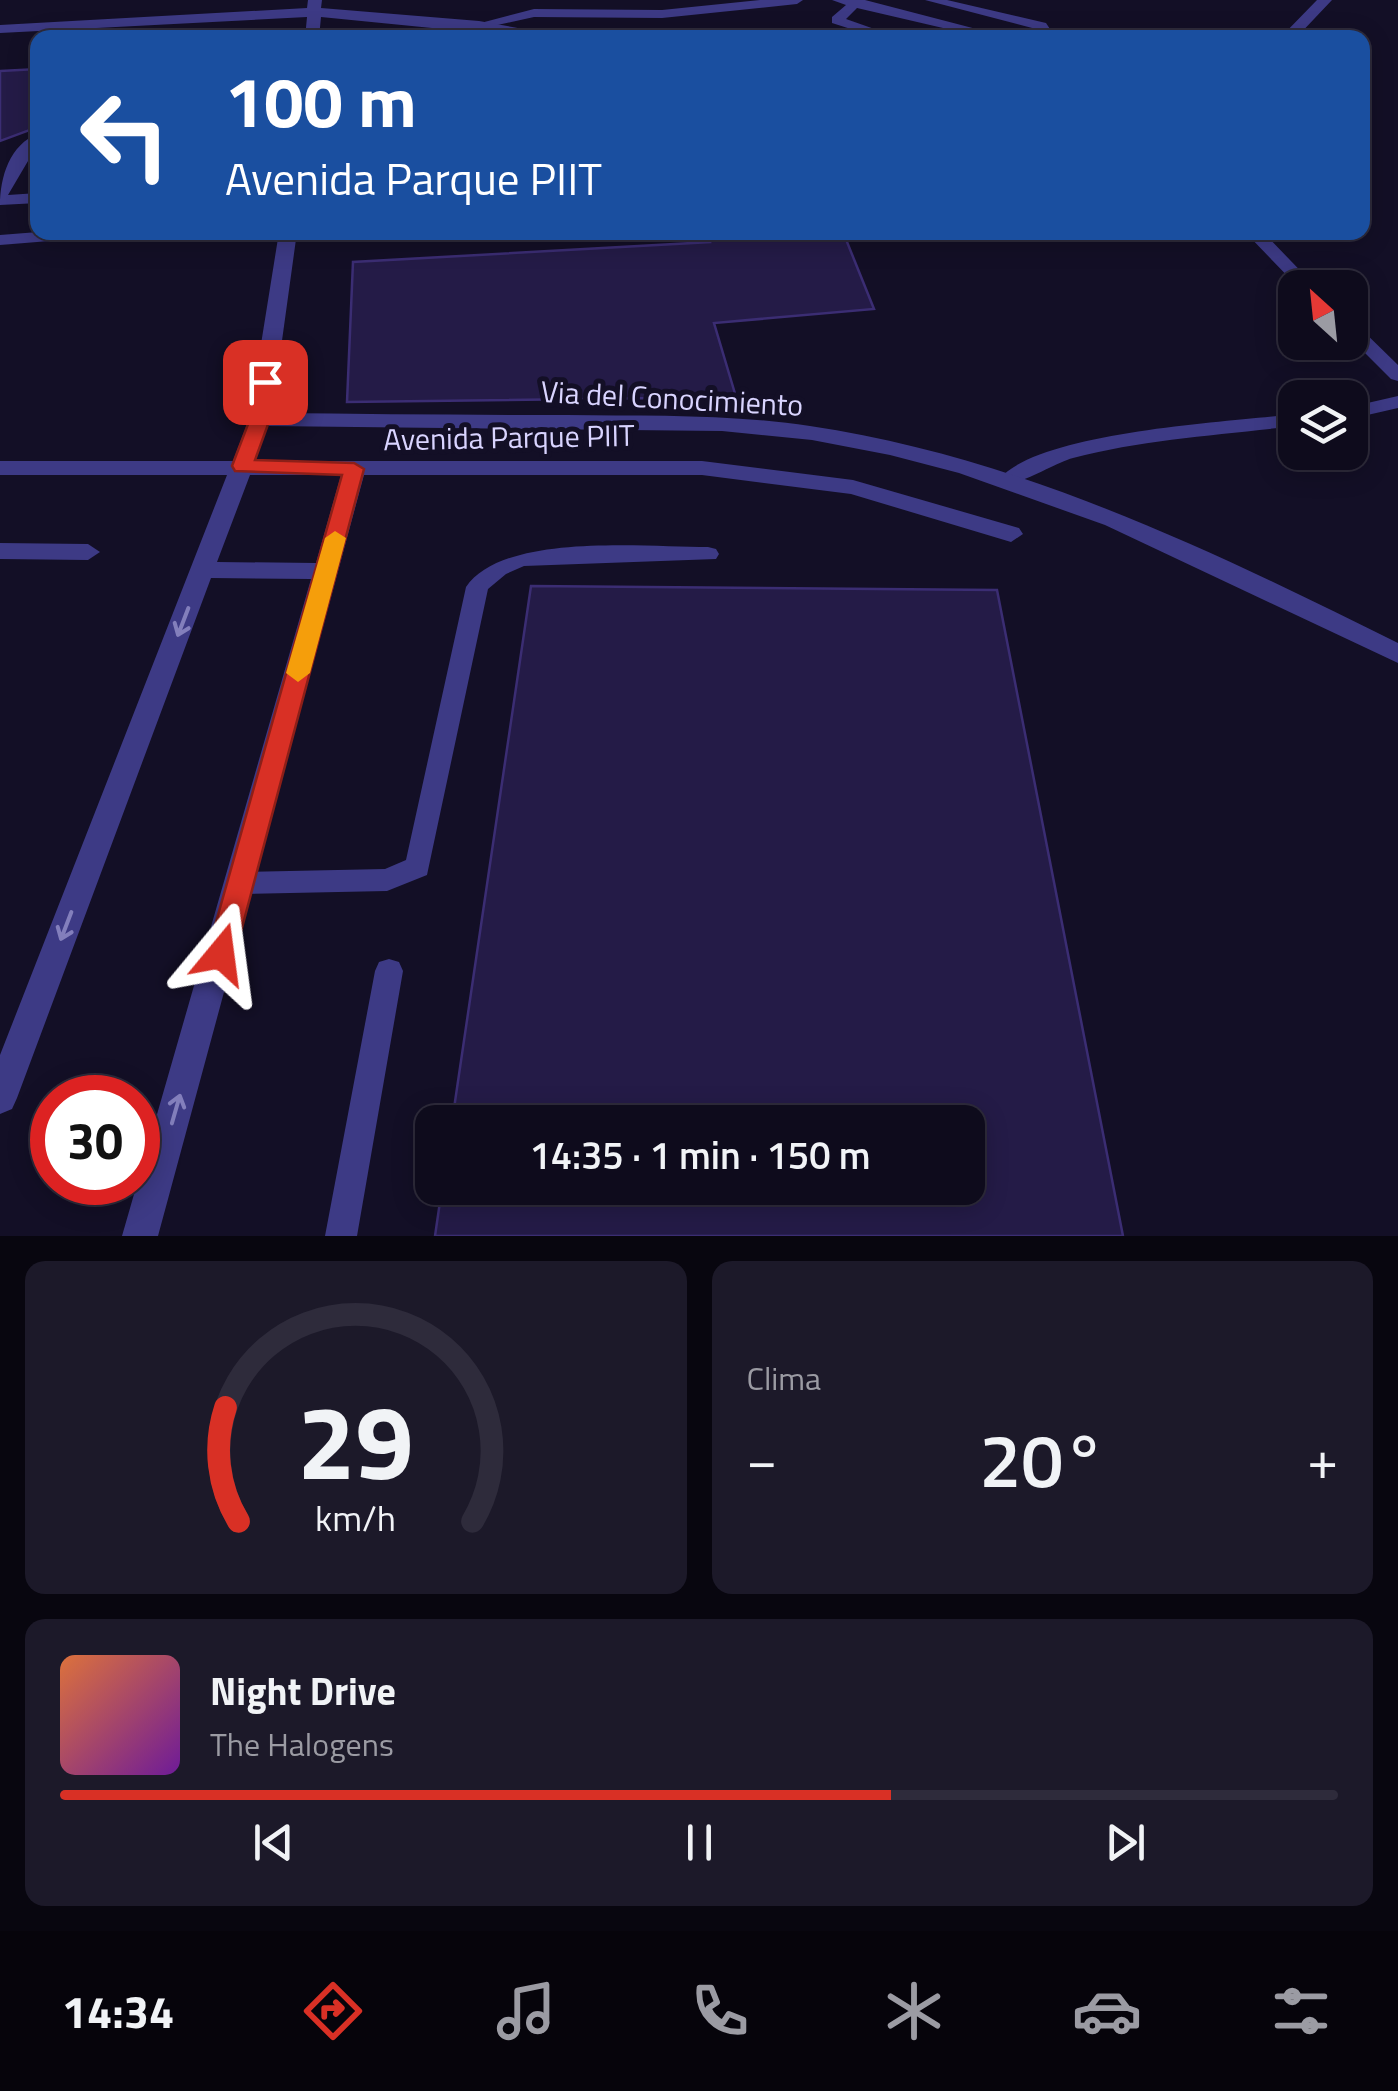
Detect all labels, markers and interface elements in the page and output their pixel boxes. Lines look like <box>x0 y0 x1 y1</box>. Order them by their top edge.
text: 100 m <box>225 48 417 154</box>
icon: left <box>60 70 190 200</box>
text: Avenida Parque PIIT <box>225 144 602 212</box>
north arrow <box>1278 270 1368 360</box>
map controls <box>1278 270 1368 470</box>
pin <box>223 340 308 425</box>
icon: arrive <box>238 355 293 410</box>
street label: Via del Conocimiento <box>540 368 804 428</box>
button: layers <box>1278 380 1368 470</box>
street label: Avenida Parque PIIT <box>383 412 635 462</box>
one-way arrow <box>172 607 190 637</box>
position arrow <box>169 902 273 1006</box>
one-way arrow <box>56 909 74 940</box>
speed limit sign: 30 <box>30 1075 160 1205</box>
one-way arrow <box>168 1093 187 1125</box>
text: 14:35 · 1 min · 150 m <box>529 1126 871 1184</box>
text: Clima <box>747 1354 821 1402</box>
text: 29 <box>298 1361 414 1519</box>
text: 20° <box>979 1402 1105 1516</box>
text: − <box>747 1417 777 1500</box>
text: + <box>1307 1417 1338 1500</box>
text: km/h <box>315 1490 396 1545</box>
text: Night Drive <box>210 1662 396 1720</box>
text: The Halogens <box>210 1720 394 1768</box>
icon: previous <box>246 1815 301 1870</box>
icon: pause <box>672 1815 727 1870</box>
icon: next <box>1098 1815 1153 1870</box>
icon: directions <box>298 1976 368 2046</box>
icon: music <box>491 1976 561 2046</box>
icon: phone <box>685 1976 755 2046</box>
icon: climate <box>879 1976 949 2046</box>
icon: car <box>1072 1976 1142 2046</box>
icon: filters <box>1266 1976 1336 2046</box>
text: 14:34 <box>62 1977 174 2045</box>

